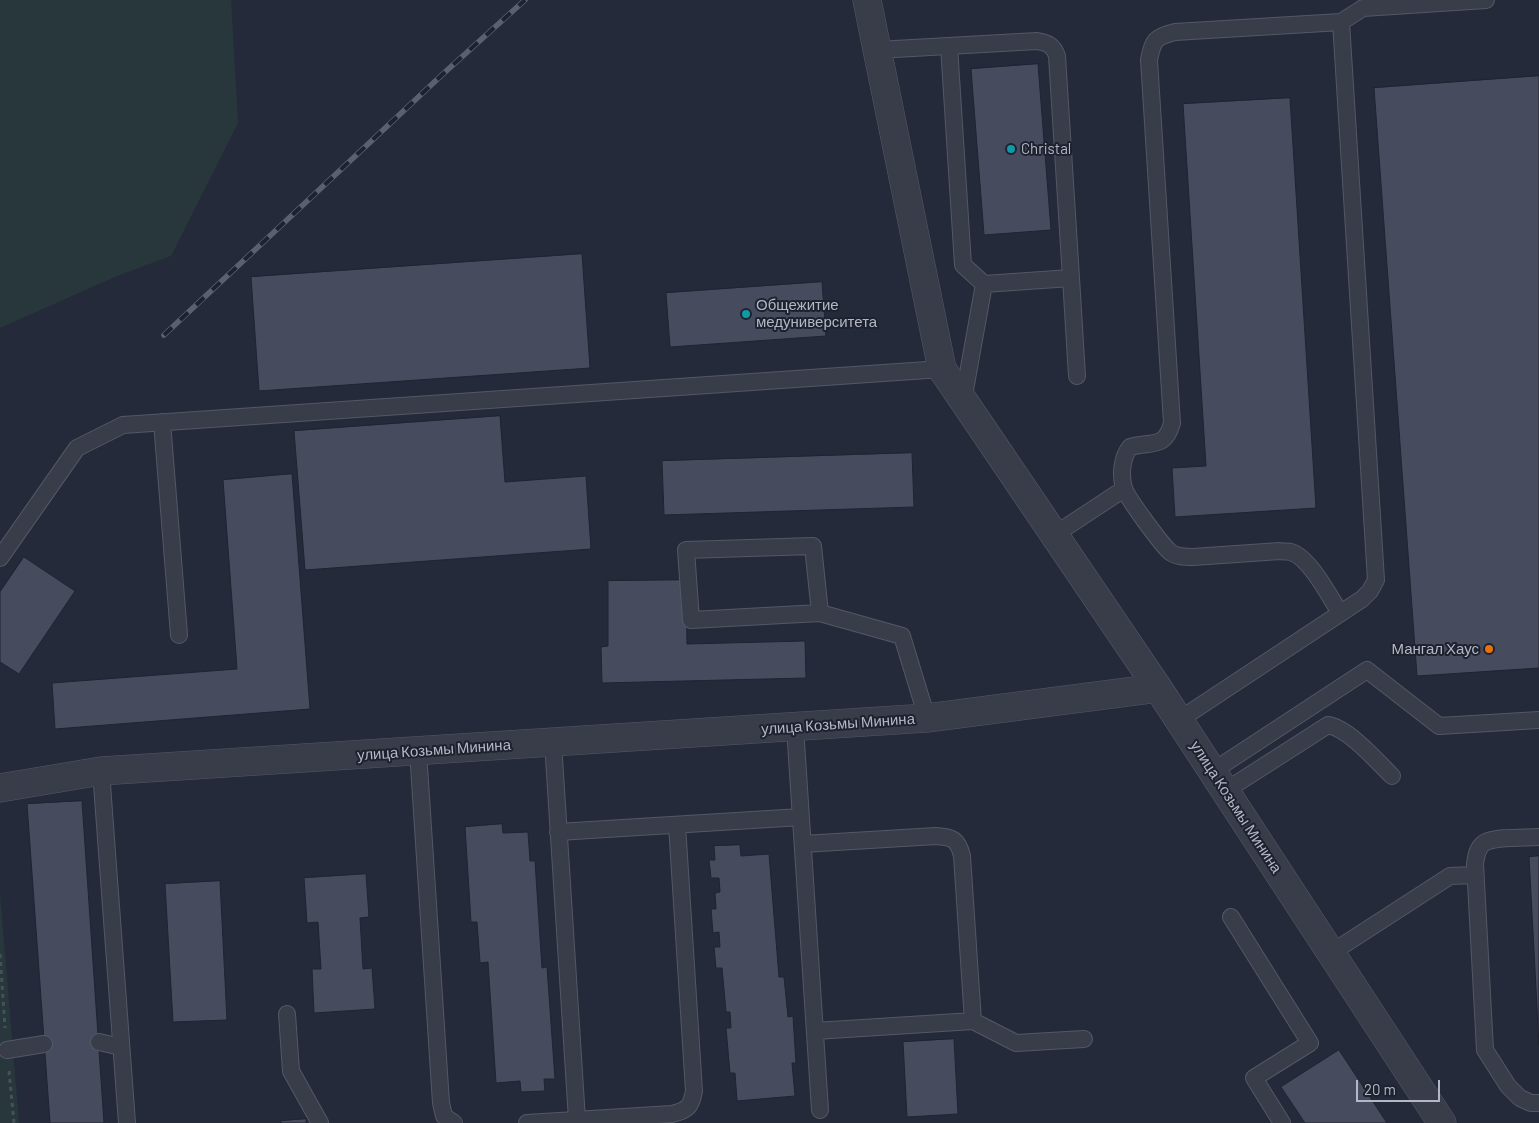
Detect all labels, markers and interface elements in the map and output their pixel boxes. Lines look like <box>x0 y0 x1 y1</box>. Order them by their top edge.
place label: Christal <box>1021 140 1071 158</box>
marker: Christal <box>1005 143 1017 155</box>
place label: Общежитие медуниверситета <box>756 296 877 331</box>
marker: Общежитие медуниверситета <box>740 308 752 320</box>
place label: Мангал Хаус <box>1391 640 1479 658</box>
marker: Мангал Хаус <box>1483 643 1495 655</box>
street label: улица Козьмы Минина <box>761 710 915 738</box>
street label: улица Козьмы Минина <box>357 736 511 764</box>
street label: улица Козьмы Минина <box>1186 737 1286 877</box>
scale bar <box>1359 1070 1443 1102</box>
text: 20 m <box>1364 1080 1396 1098</box>

